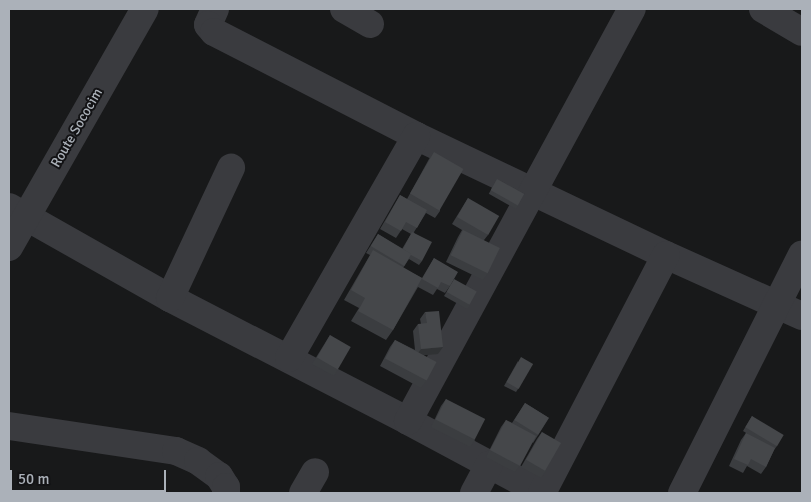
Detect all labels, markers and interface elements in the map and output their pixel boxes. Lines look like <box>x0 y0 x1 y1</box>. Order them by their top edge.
street label: Route Sococim <box>48 85 106 171</box>
scale bar <box>12 460 169 492</box>
text: 50 m <box>18 470 49 488</box>

